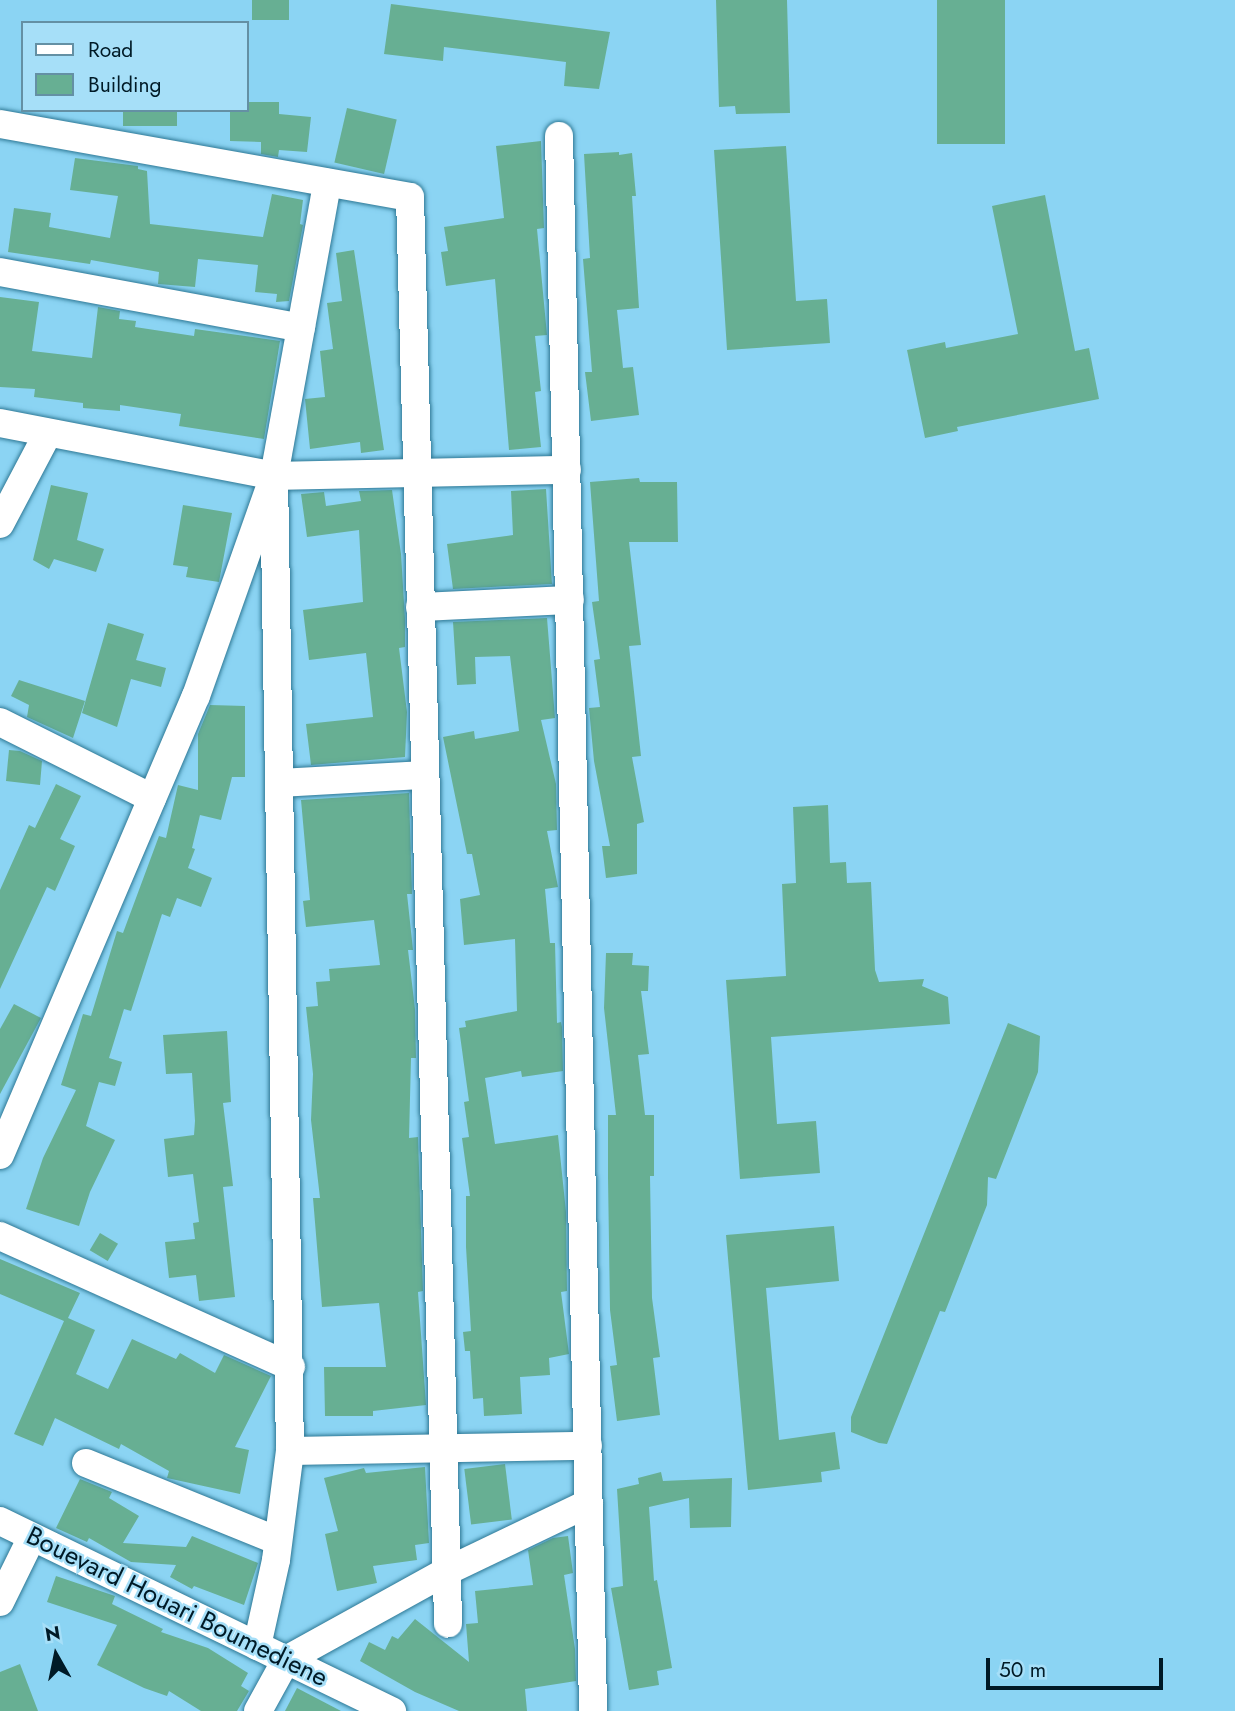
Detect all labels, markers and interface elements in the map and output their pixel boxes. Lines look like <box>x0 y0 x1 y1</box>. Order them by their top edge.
legend <box>21 21 248 112</box>
text: Road <box>88 35 133 65</box>
text: Building <box>88 70 161 100</box>
street label: Bouevard Houari Boumediene <box>21 1520 333 1694</box>
text: N <box>43 1619 62 1648</box>
north arrow <box>21 1620 91 1690</box>
scale bar <box>990 1644 1167 1688</box>
text: 50 m <box>999 1655 1046 1685</box>

